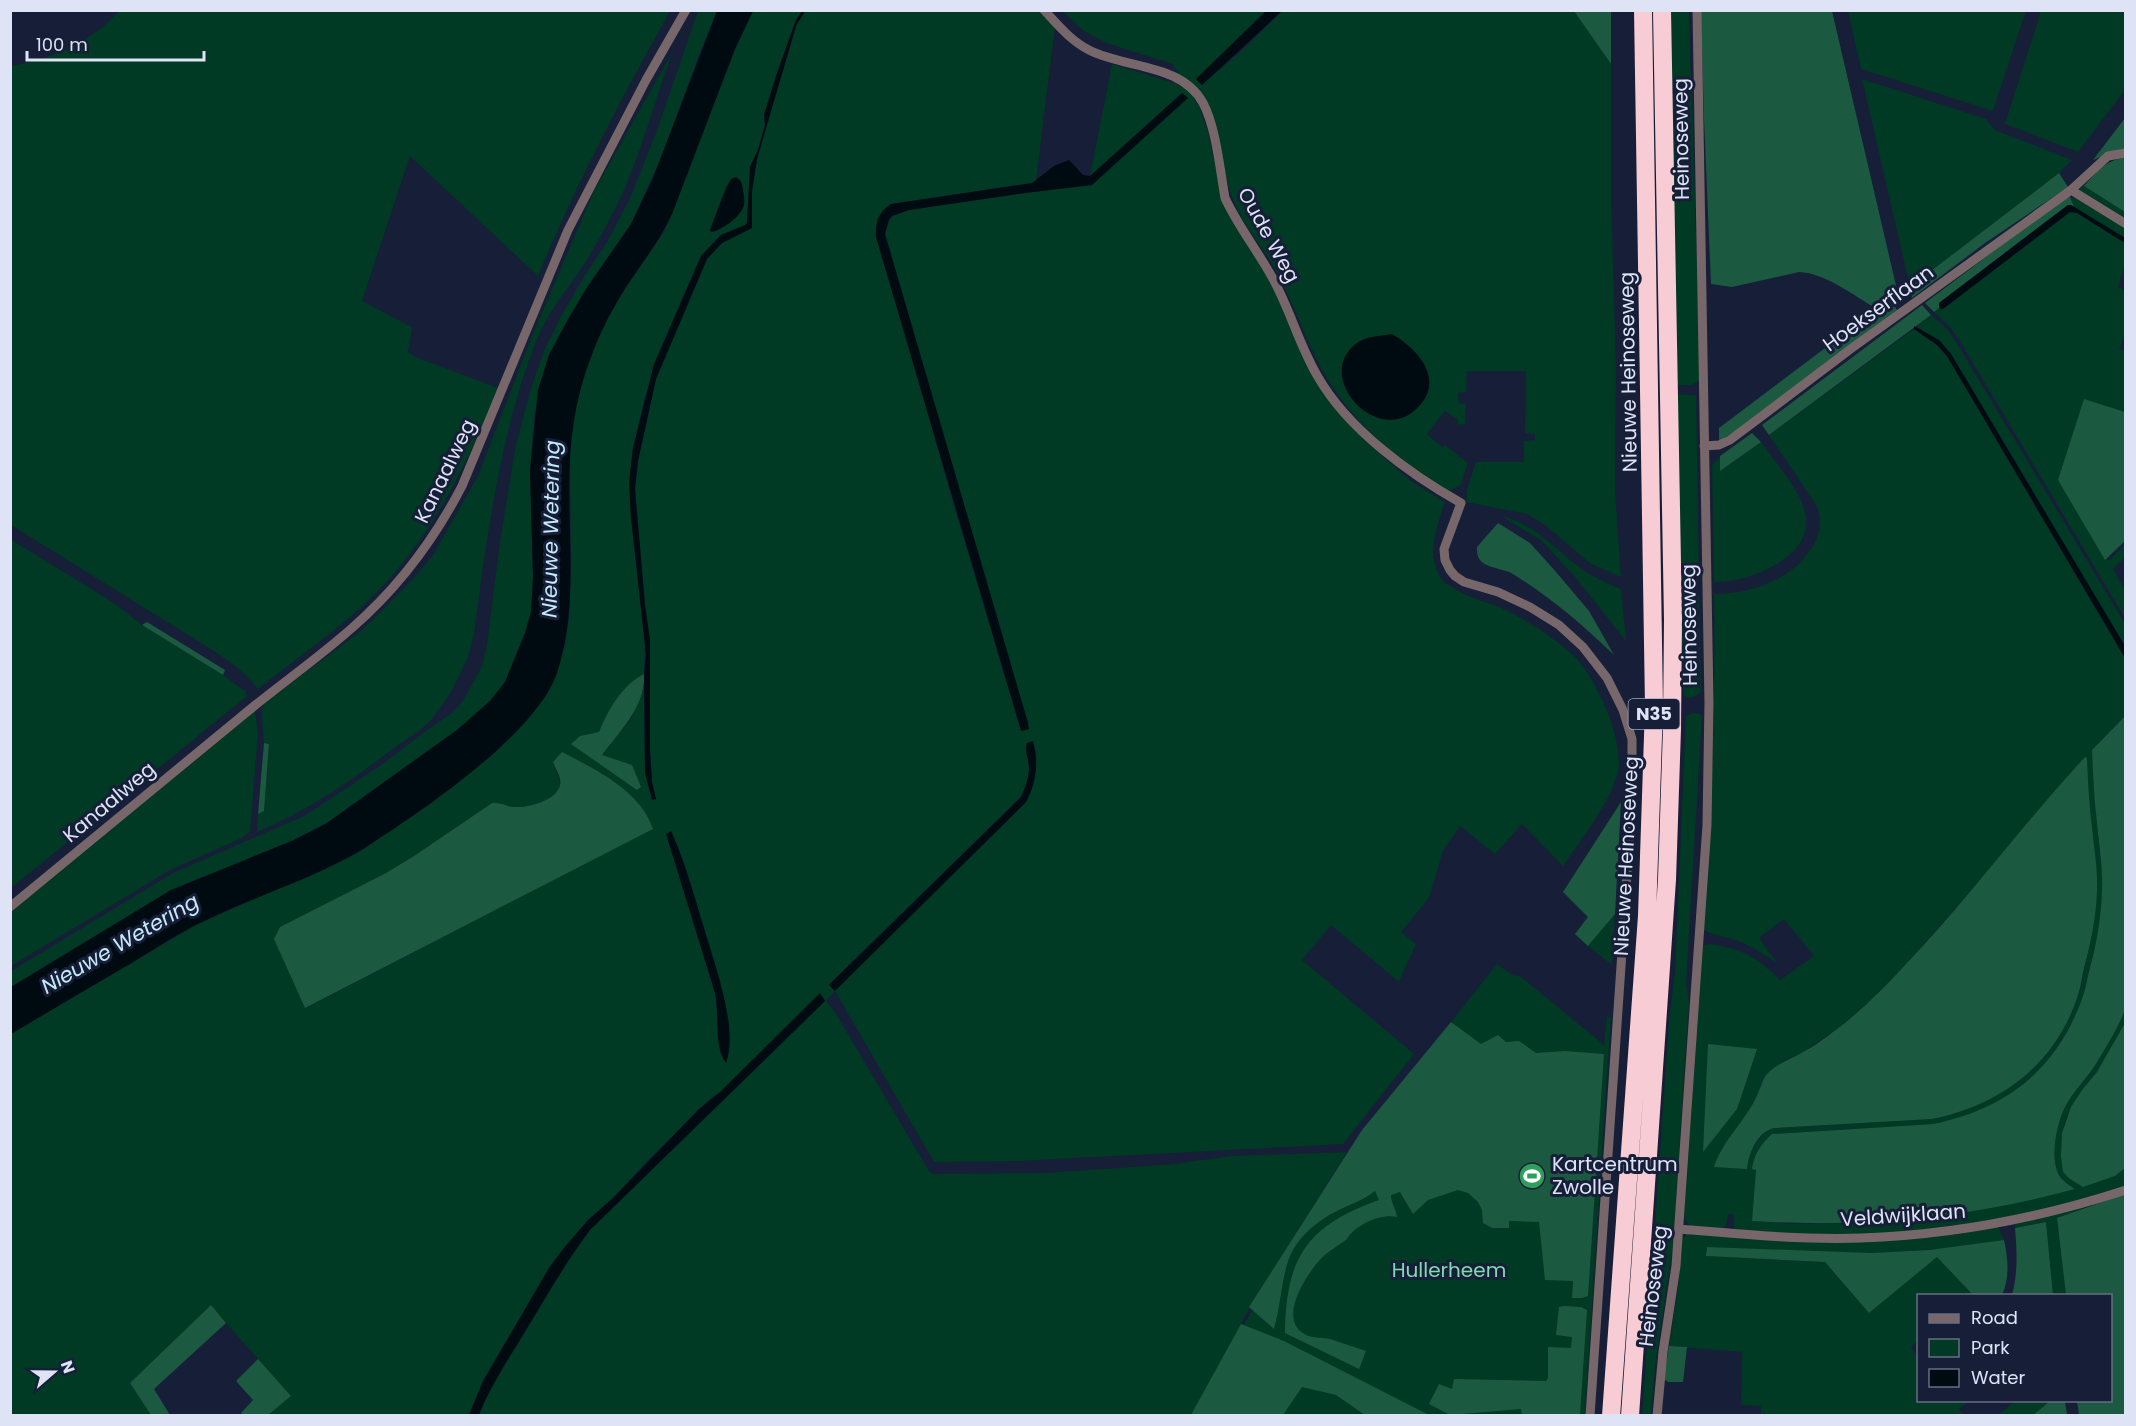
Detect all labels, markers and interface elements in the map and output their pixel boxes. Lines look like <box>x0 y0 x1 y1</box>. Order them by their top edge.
scale bar <box>27 24 204 62</box>
text: 100 m <box>36 32 88 57</box>
street label: Heinoseweg <box>1666 78 1696 200</box>
street label: Oude Weg <box>1231 182 1307 288</box>
street label: Hoekserflaan <box>1817 258 1939 358</box>
street label: Nieuwe Heinoseweg <box>1612 272 1644 472</box>
street label: Kanaalweg <box>408 414 482 528</box>
water label: Nieuwe Wetering <box>534 440 567 618</box>
street label: Heinoseweg <box>1674 564 1704 686</box>
road number: N35 <box>1628 699 1680 729</box>
street label: Kanaalweg <box>57 755 161 849</box>
street label: Nieuwe Heinoseweg <box>1607 755 1645 957</box>
water label: Nieuwe Wetering <box>36 887 204 1001</box>
place label: Kartcentrum Zwolle <box>1552 1150 1678 1201</box>
sports icon: Kartcentrum Zwolle <box>1517 1161 1547 1191</box>
street label: Veldwijklaan <box>1839 1197 1967 1233</box>
street label: Heinoseweg <box>1632 1224 1674 1348</box>
park label: Hullerheem <box>1392 1256 1506 1284</box>
legend <box>1917 1294 2112 1402</box>
text: Road <box>1971 1305 2018 1330</box>
text: Park <box>1971 1335 2010 1360</box>
north arrow <box>24 1342 84 1402</box>
text: N <box>55 1357 80 1377</box>
text: Water <box>1971 1365 2025 1390</box>

